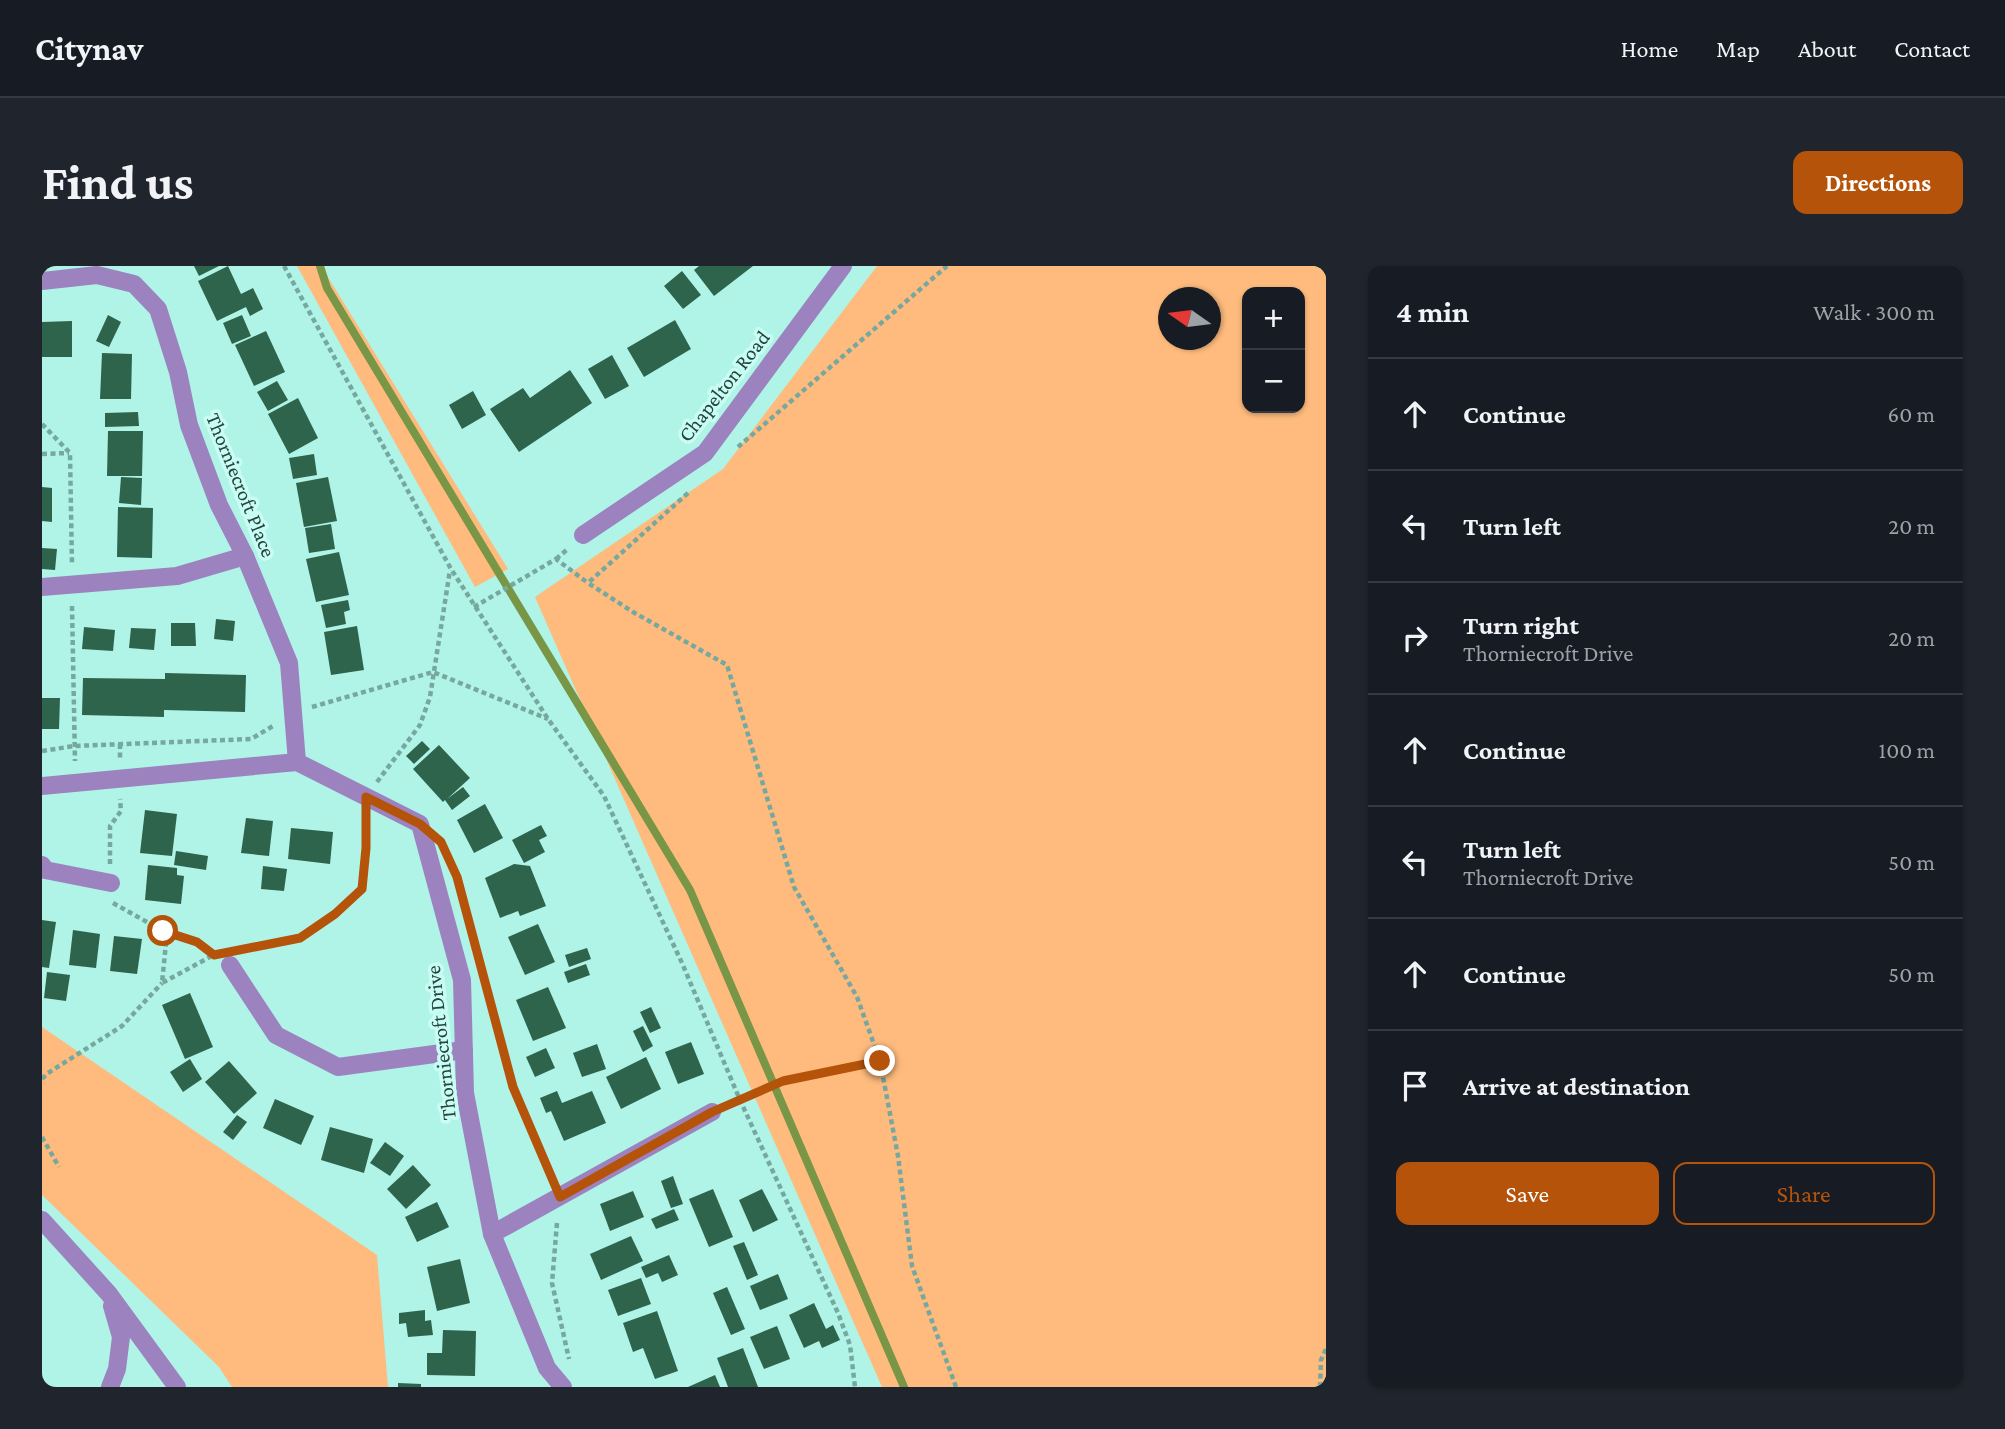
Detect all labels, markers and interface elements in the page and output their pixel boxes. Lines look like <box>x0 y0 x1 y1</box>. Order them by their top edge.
text: Citynav <box>35 30 143 67</box>
text: Home <box>1621 35 1678 62</box>
text: Map <box>1716 35 1760 62</box>
text: About <box>1798 35 1856 62</box>
text: Contact <box>1894 35 1970 62</box>
button: Directions <box>1793 151 1963 214</box>
text: Find us <box>42 155 194 210</box>
north arrow <box>1158 287 1221 350</box>
map controls <box>1242 287 1305 413</box>
button: + <box>1242 287 1305 350</box>
text: 4 min <box>1396 295 1469 328</box>
text: Walk · 300 m <box>1813 299 1935 325</box>
street label: Chapelton Road <box>673 326 775 446</box>
button: − <box>1242 350 1305 413</box>
icon: ahead <box>1396 395 1434 433</box>
text: Continue <box>1463 400 1566 429</box>
text: 60 m <box>1888 401 1935 427</box>
street label: Thorniecroft Place <box>201 409 281 561</box>
icon: left <box>1396 507 1434 545</box>
text: Turn left <box>1463 512 1561 541</box>
text: 20 m <box>1888 513 1935 539</box>
text: Turn right <box>1463 611 1579 640</box>
icon: right <box>1396 619 1434 657</box>
text: 20 m <box>1888 625 1935 651</box>
text: Thorniecroft Drive <box>1463 640 1633 666</box>
icon: ahead <box>1396 731 1434 769</box>
text: Continue <box>1463 736 1566 765</box>
text: 100 m <box>1879 737 1935 763</box>
text: Turn left <box>1463 835 1561 864</box>
icon: left <box>1396 843 1434 881</box>
text: 50 m <box>1888 849 1935 875</box>
text: Thorniecroft Drive <box>1463 864 1633 890</box>
route start <box>147 915 178 946</box>
icon: ahead <box>1396 955 1434 993</box>
text: Continue <box>1463 960 1566 989</box>
text: 50 m <box>1888 961 1935 987</box>
street label: Thorniecroft Drive <box>421 964 461 1122</box>
route end <box>864 1045 895 1076</box>
icon: arrive <box>1396 1067 1434 1105</box>
text: Arrive at destination <box>1463 1072 1690 1101</box>
button: Save <box>1396 1162 1659 1225</box>
button: Share <box>1673 1162 1935 1225</box>

